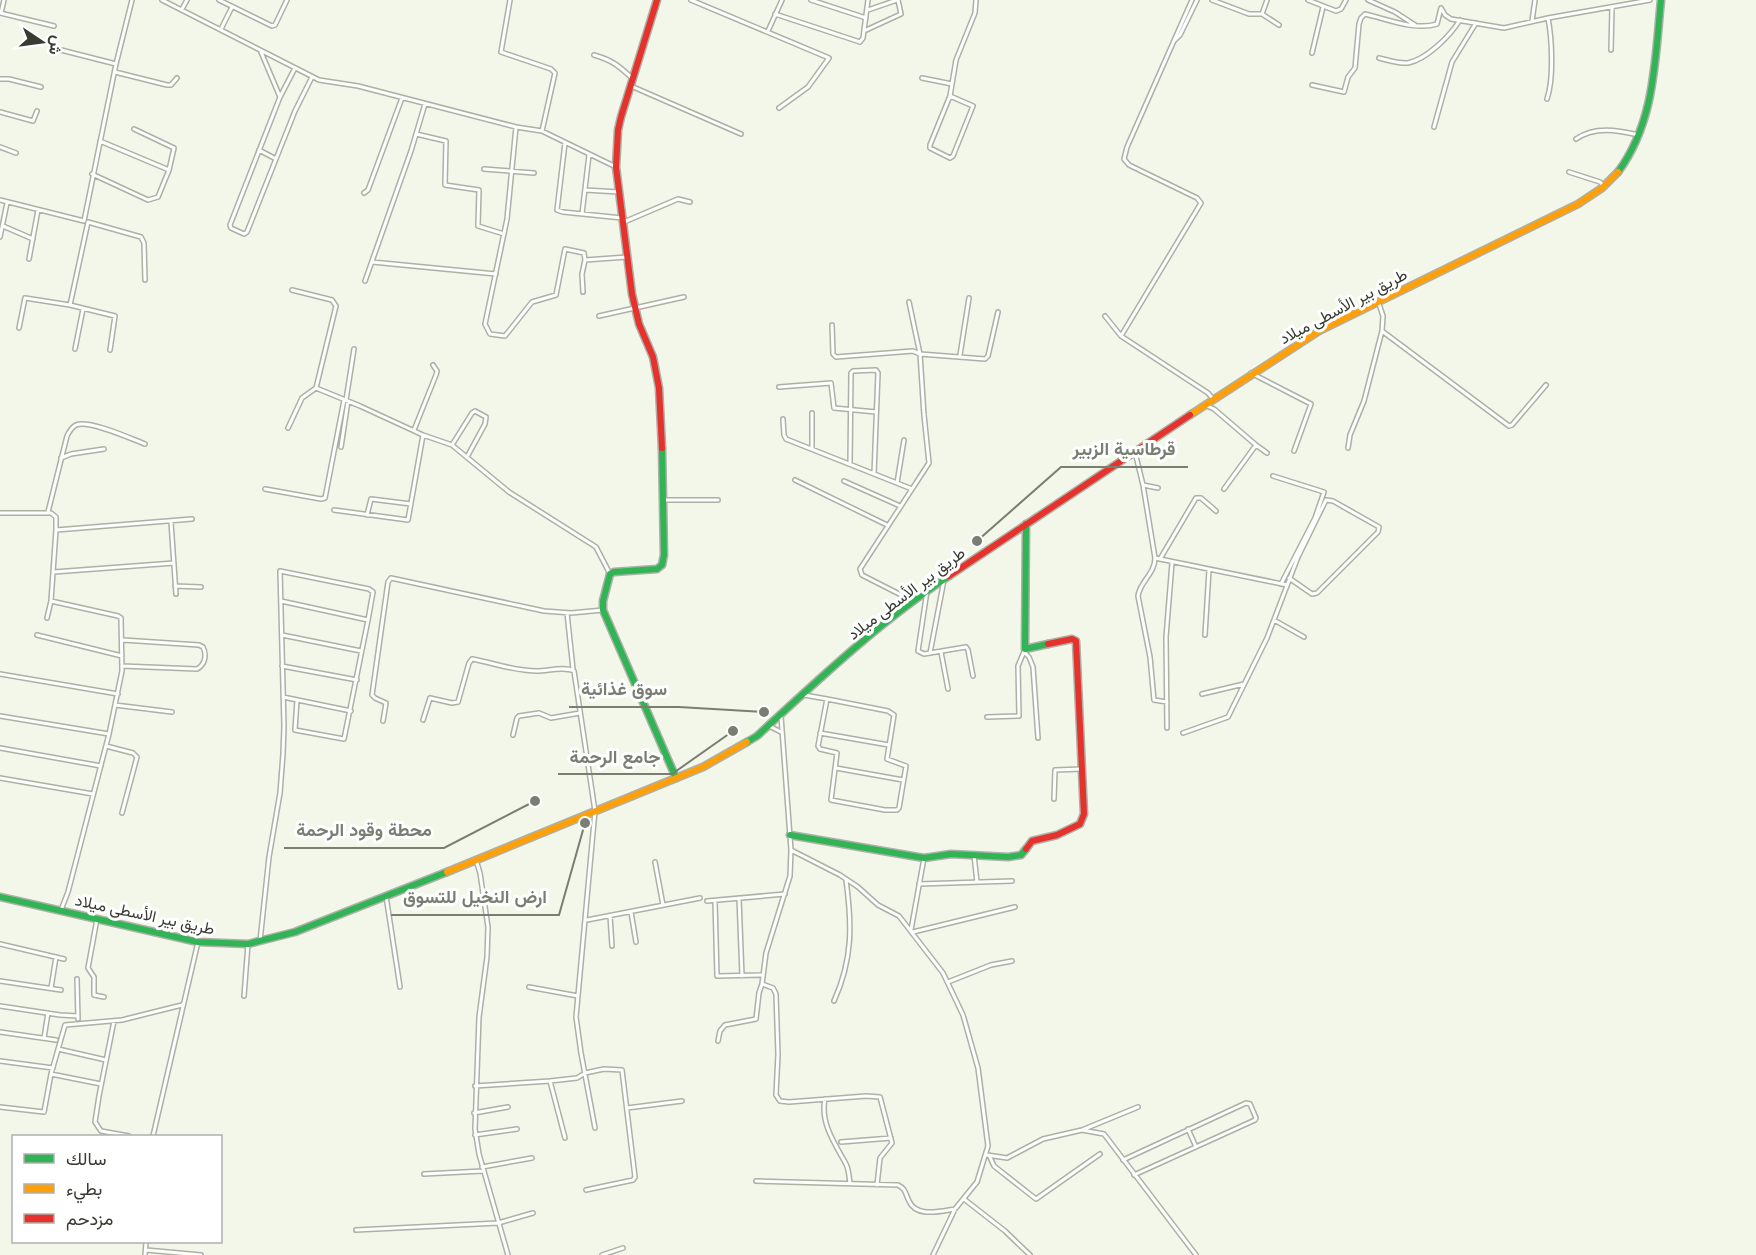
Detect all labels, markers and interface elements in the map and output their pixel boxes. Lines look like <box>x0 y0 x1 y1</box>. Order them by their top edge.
north arrow <box>12 12 72 72</box>
text: ش <box>45 34 69 57</box>
street label: طريق بير الأسطى ميلاد <box>1276 264 1411 349</box>
callout: قرطاسية الزبير <box>1061 431 1188 467</box>
text: قرطاسية الزبير <box>1072 437 1175 460</box>
street label: طريق بير الأسطى ميلاد <box>843 542 969 644</box>
callout: سوق غذائية <box>569 671 679 707</box>
text: سوق غذائية <box>581 677 667 700</box>
callout: جامع الرحمة <box>558 738 672 774</box>
text: جامع الرحمة <box>570 745 660 769</box>
callout: محطة وقود الرحمة <box>284 812 444 848</box>
text: محطة وقود الرحمة <box>296 818 432 841</box>
callout: ارض النخيل للتسوق <box>391 879 559 915</box>
text: ارض النخيل للتسوق <box>403 885 547 908</box>
street label: طريق بير الأسطى ميلاد <box>73 889 216 940</box>
legend <box>12 1135 222 1243</box>
text: سالك <box>66 1147 106 1170</box>
text: بطيء <box>66 1177 102 1204</box>
text: مزدحم <box>66 1207 113 1231</box>

